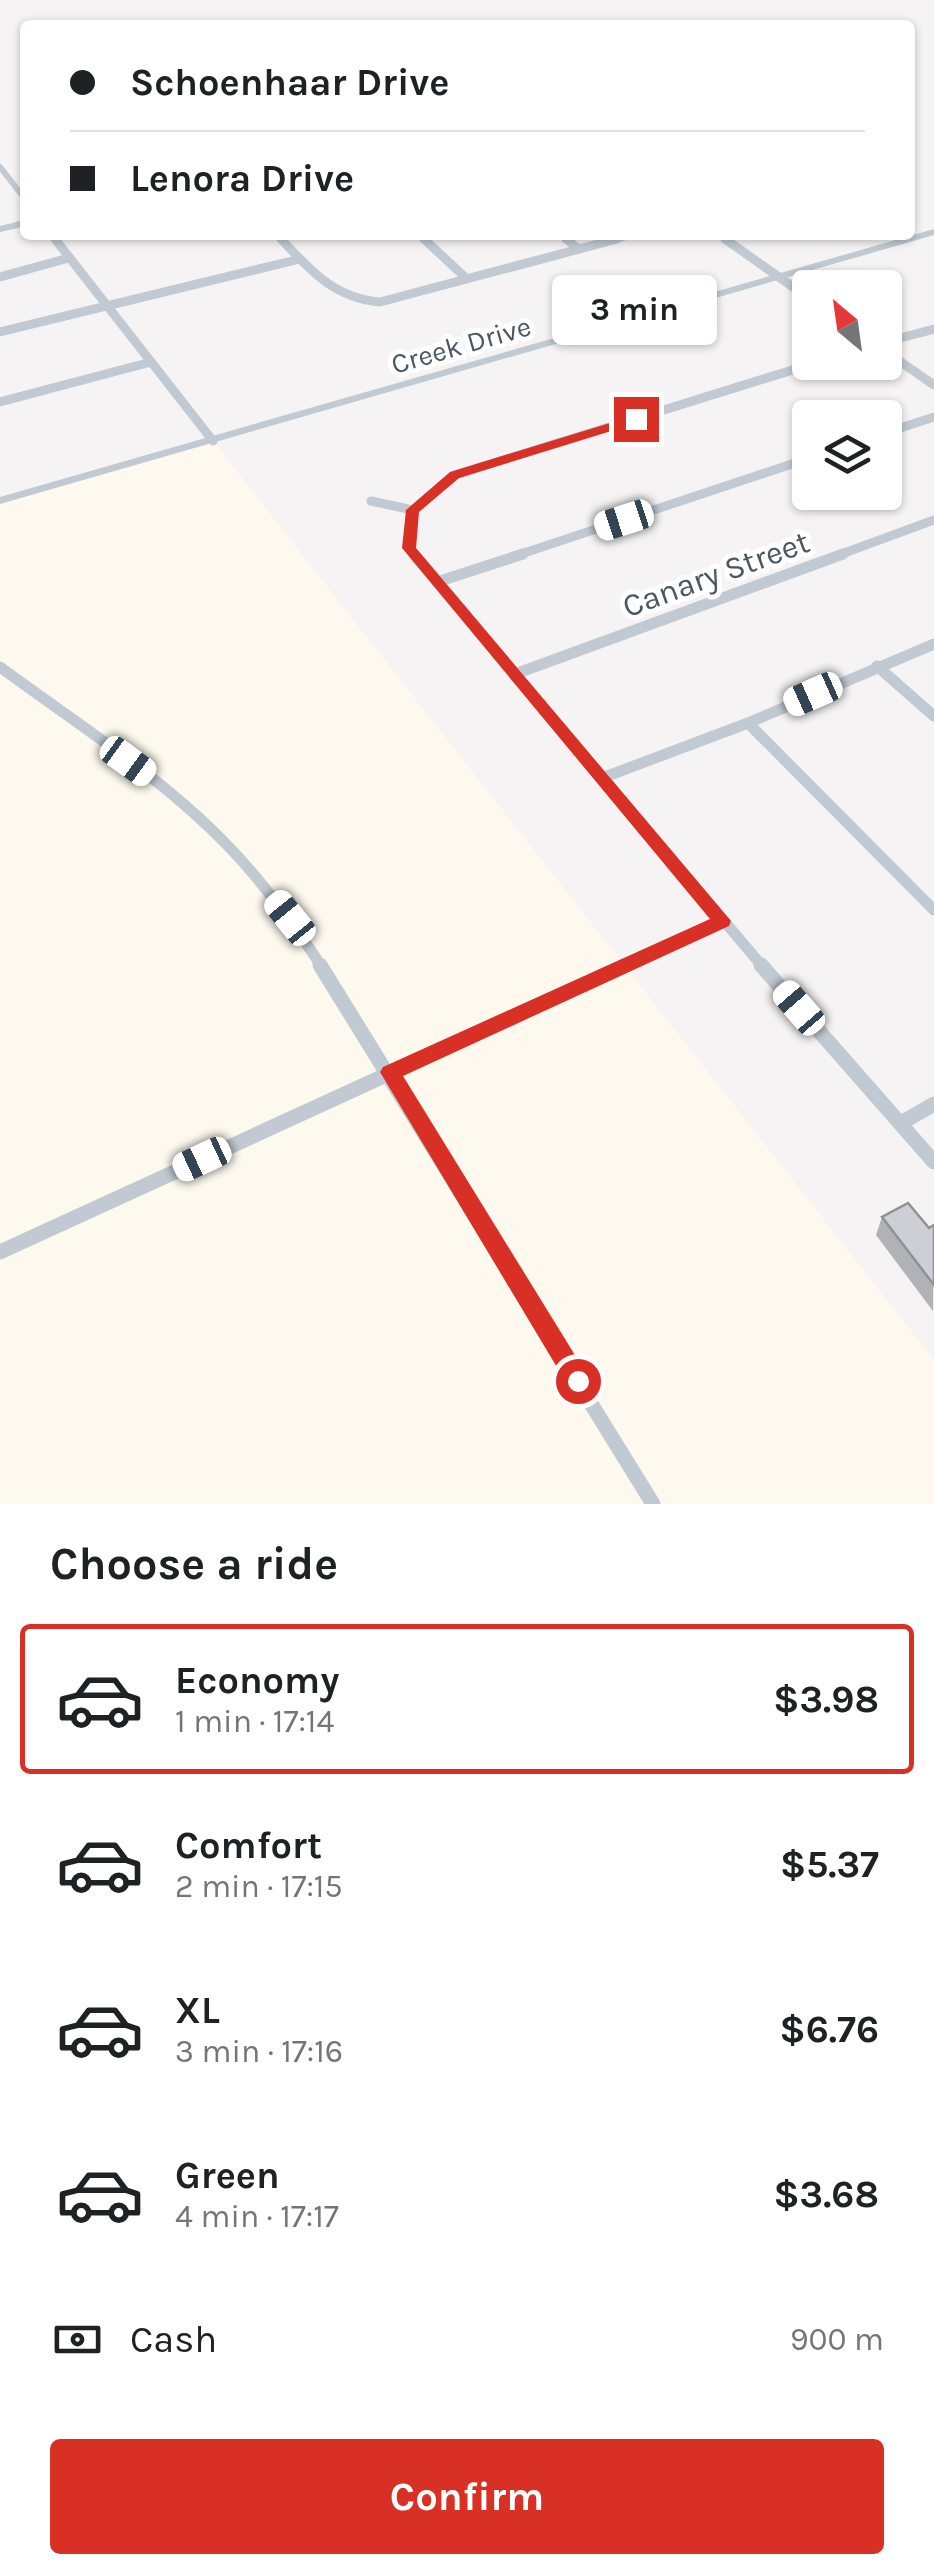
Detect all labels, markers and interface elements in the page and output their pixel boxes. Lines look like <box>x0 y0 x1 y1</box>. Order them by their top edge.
text: Schoenhaar Drive <box>130 60 449 105</box>
text: Lenora Drive <box>130 156 354 201</box>
north arrow <box>792 270 902 380</box>
map controls <box>792 270 902 510</box>
callout: 3 min <box>554 274 718 344</box>
text: 3 min <box>590 291 679 328</box>
street label: Creek Drive <box>387 309 535 381</box>
route end <box>614 397 659 442</box>
button: layers <box>792 400 902 510</box>
car <box>591 496 657 544</box>
street label: Canary Street <box>618 523 814 625</box>
car <box>779 668 847 720</box>
car <box>95 731 161 791</box>
car <box>259 885 321 951</box>
car <box>768 976 830 1040</box>
car <box>168 1133 236 1185</box>
route start <box>556 1359 601 1404</box>
text: Choose a ride <box>50 1538 338 1590</box>
icon: car <box>55 1654 145 1744</box>
text: Economy <box>175 1658 339 1703</box>
text: $3.98 <box>773 1677 879 1722</box>
text: 1 min · 17:14 <box>175 1703 334 1740</box>
icon: car <box>55 1819 145 1909</box>
text: Comfort <box>175 1823 322 1868</box>
text: $5.37 <box>780 1842 879 1887</box>
text: 2 min · 17:15 <box>175 1868 342 1905</box>
icon: car <box>55 1984 145 2074</box>
text: XL <box>175 1988 220 2033</box>
text: $6.76 <box>780 2007 879 2052</box>
text: 3 min · 17:16 <box>175 2033 343 2070</box>
icon: car <box>55 2149 145 2239</box>
text: Green <box>175 2153 280 2198</box>
text: $3.68 <box>773 2172 879 2217</box>
text: 4 min · 17:17 <box>175 2198 339 2235</box>
icon: cash <box>50 2312 105 2367</box>
text: Cash <box>130 2317 217 2362</box>
text: 900 m <box>790 2321 884 2358</box>
button: Confirm <box>50 2439 884 2554</box>

